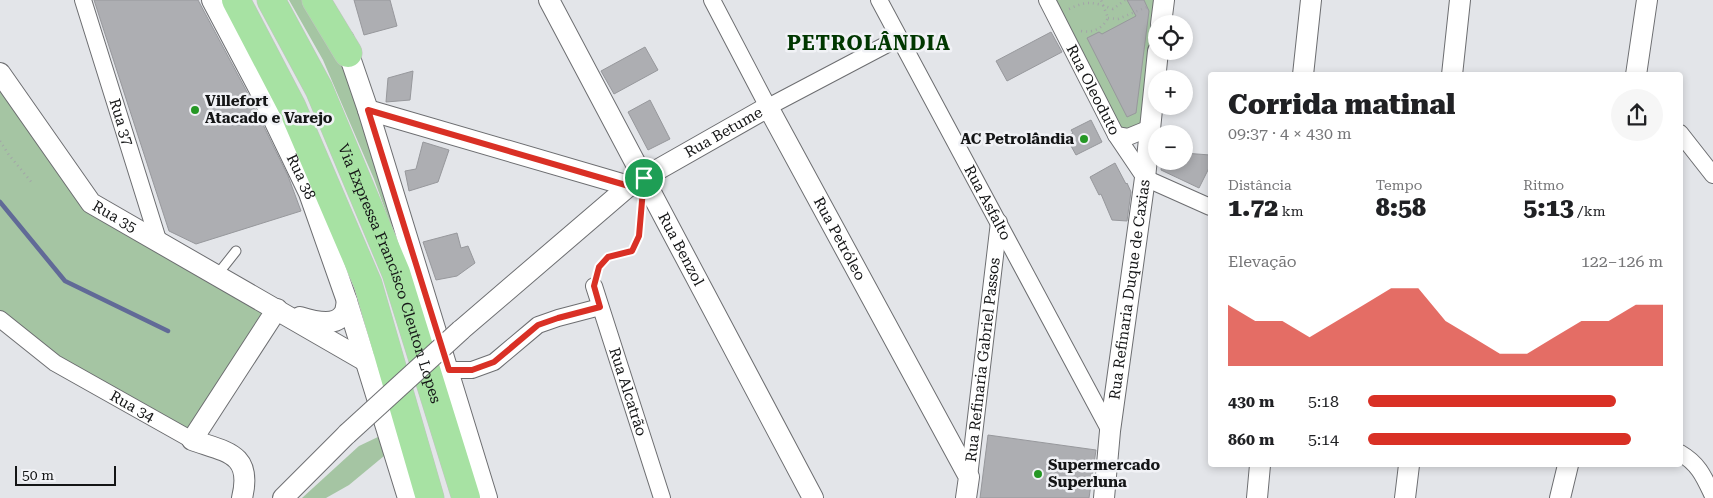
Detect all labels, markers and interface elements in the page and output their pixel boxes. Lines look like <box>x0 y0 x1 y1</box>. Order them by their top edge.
map controls <box>1148 15 1193 170</box>
button: locate <box>1148 15 1193 60</box>
district label: PETROLÂNDIA <box>787 31 951 55</box>
street label: Rua Oleoduto <box>1062 42 1124 138</box>
button: + <box>1148 70 1193 115</box>
text: Corrida matinal <box>1228 88 1455 121</box>
button: share <box>1611 89 1663 141</box>
place label: Villefort Atacado e Varejo <box>205 92 333 127</box>
street label: Rua 37 <box>105 96 137 148</box>
street label: Rua Betume <box>681 103 766 162</box>
marker: Villefort Atacado e Varejo <box>189 104 201 116</box>
text: 09:37 · 4 × 430 m <box>1228 124 1352 143</box>
button: − <box>1148 125 1193 170</box>
place label: AC Petrolândia <box>960 130 1074 148</box>
marker: AC Petrolândia <box>1078 133 1090 145</box>
street label: Via Expressa Francisco Cleuton Lopes <box>334 141 445 405</box>
street label: Rua 38 <box>283 151 320 202</box>
pin <box>623 157 665 199</box>
street label: Rua Asfalto <box>960 162 1015 243</box>
icon: arrive <box>630 164 658 192</box>
text: Distância <box>1228 177 1292 193</box>
text: Tempo <box>1376 177 1422 193</box>
text: Ritmo <box>1523 177 1564 193</box>
street label: Rua Refinaria Duque de Caxias <box>1105 178 1154 401</box>
text: 1.72 <box>1228 193 1278 222</box>
text: 8:58 <box>1376 193 1426 222</box>
text: 5:13 <box>1523 193 1574 222</box>
street label: Rua Petróleo <box>810 194 869 283</box>
street label: Rua 35 <box>89 197 140 236</box>
text: km <box>1278 203 1304 219</box>
text: /km <box>1574 203 1605 219</box>
street label: Rua Benzol <box>654 209 708 289</box>
text: Elevação <box>1228 252 1297 271</box>
text: 122–126 m <box>1581 252 1663 271</box>
street label: Rua Refinaria Gabriel Passos <box>962 257 1004 463</box>
street label: Rua Alcatrão <box>605 345 651 438</box>
street label: Rua 34 <box>107 387 158 426</box>
text: 430 m <box>1228 392 1274 411</box>
text: 5:18 <box>1308 392 1339 411</box>
text: 860 m <box>1228 430 1274 449</box>
text: 5:14 <box>1308 430 1339 449</box>
place label: Supermercado Superluna <box>1048 456 1161 491</box>
scale bar <box>15 463 116 486</box>
text: 50 m <box>22 467 54 483</box>
marker: Supermercado Superluna <box>1032 468 1044 480</box>

